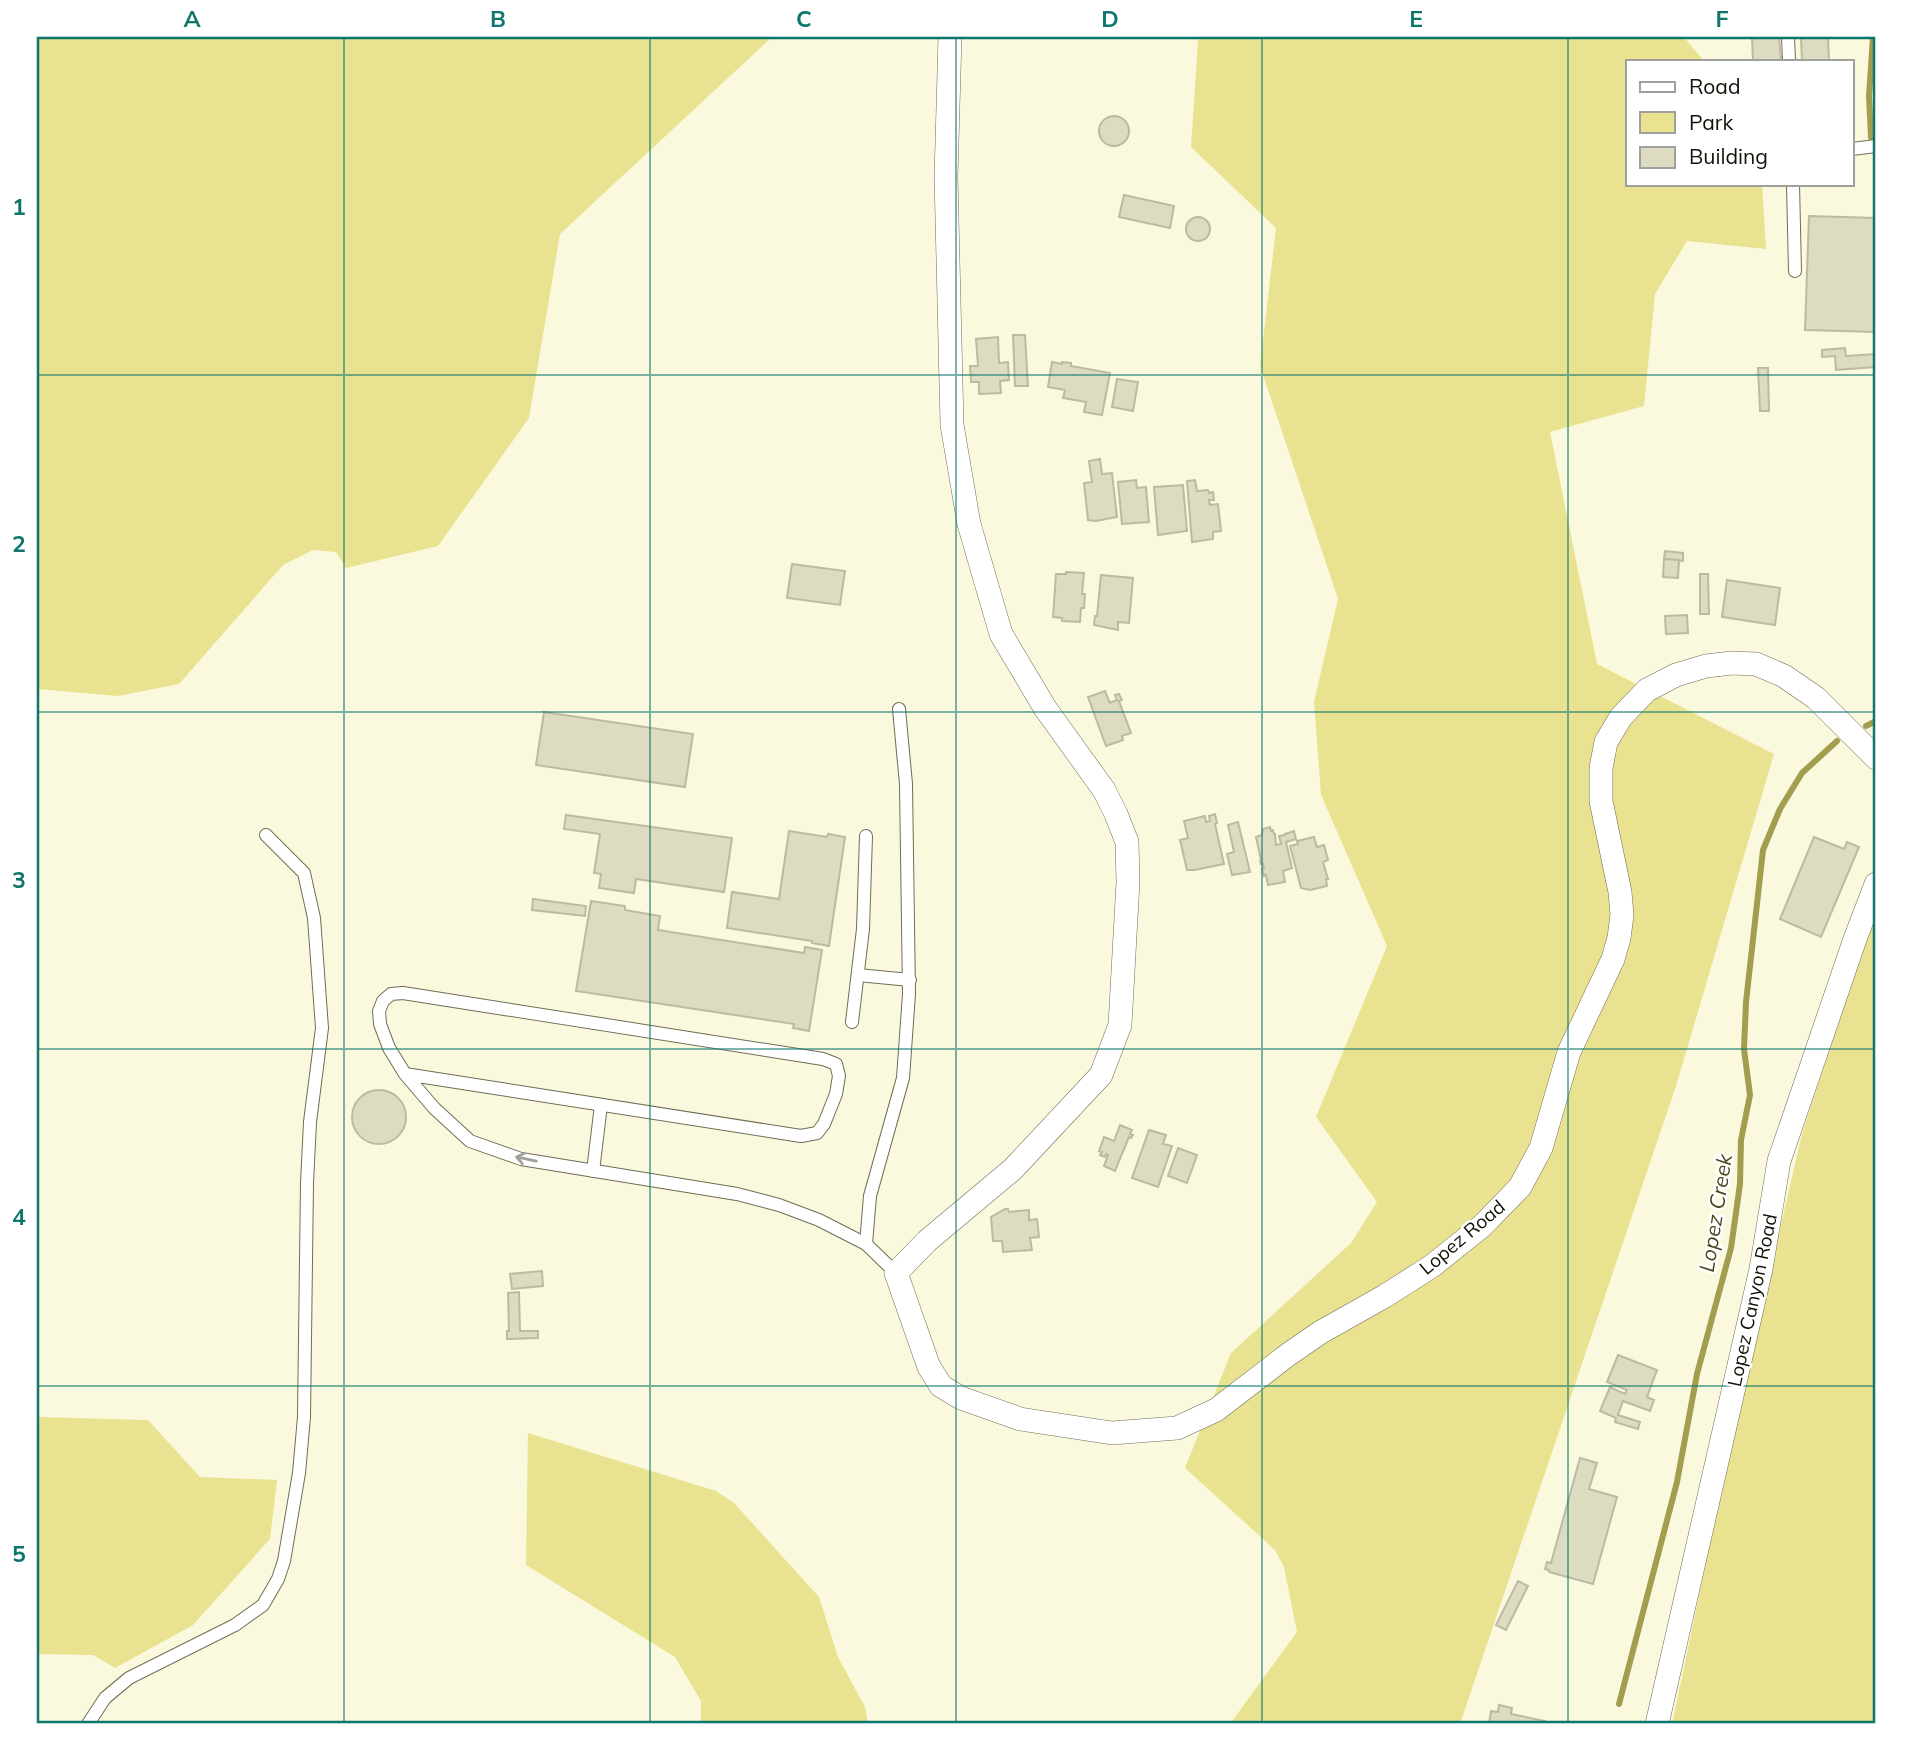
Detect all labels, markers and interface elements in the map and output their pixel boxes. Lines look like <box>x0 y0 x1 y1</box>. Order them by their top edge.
text: A <box>183 4 201 33</box>
text: B <box>490 4 506 33</box>
text: C <box>796 4 812 33</box>
text: D <box>1101 4 1119 33</box>
text: E <box>1409 4 1423 33</box>
text: F <box>1715 4 1729 33</box>
legend <box>1626 60 1854 186</box>
text: Road <box>1689 73 1740 99</box>
text: Park <box>1689 109 1733 135</box>
text: Building <box>1689 143 1768 169</box>
text: 1 <box>12 192 26 221</box>
text: 2 <box>12 529 26 558</box>
text: 3 <box>12 865 26 894</box>
one-way arrow <box>515 1151 538 1165</box>
water label: Lopez Creek <box>1693 1151 1737 1274</box>
street label: Lopez Road <box>1414 1194 1510 1280</box>
text: 4 <box>12 1202 26 1231</box>
street label: Lopez Canyon Road <box>1722 1211 1782 1389</box>
text: 5 <box>12 1539 26 1568</box>

